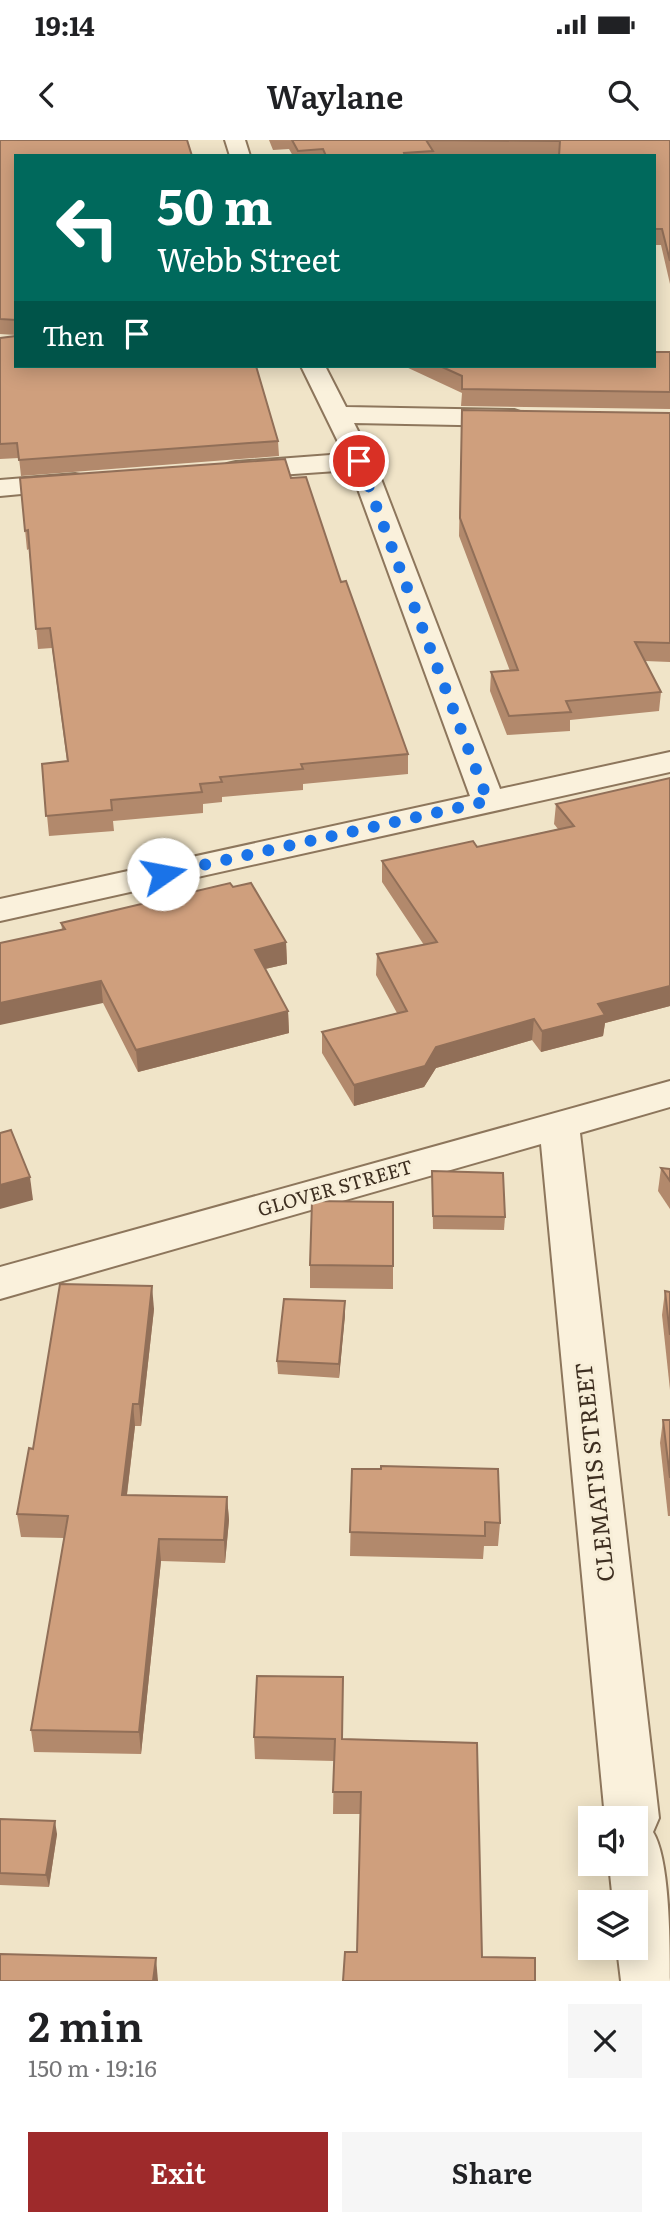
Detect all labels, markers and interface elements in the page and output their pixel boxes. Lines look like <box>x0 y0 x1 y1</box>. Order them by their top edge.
text: 19:14 <box>35 5 95 44</box>
text: Waylane <box>267 71 403 119</box>
icon: back <box>28 76 66 114</box>
icon: search <box>604 76 642 114</box>
text: 50 m <box>157 167 273 240</box>
icon: left <box>42 182 133 273</box>
text: Webb Street <box>157 234 341 282</box>
text: Then <box>42 315 104 354</box>
icon: arrive <box>118 315 156 353</box>
pin <box>329 431 389 491</box>
icon: arrive <box>340 442 378 480</box>
position arrow <box>126 837 200 911</box>
street label: GLOVER STREET <box>254 1152 416 1223</box>
street label: CLEMATIS STREET <box>565 1361 621 1584</box>
map controls <box>578 1806 648 1960</box>
button: sound <box>578 1806 648 1876</box>
button: layers <box>578 1890 648 1960</box>
text: 2 min <box>28 1993 143 2055</box>
button: close <box>568 2004 642 2078</box>
text: 150 m · 19:16 <box>28 2050 157 2084</box>
button: Exit <box>28 2132 328 2212</box>
button: Share <box>342 2132 642 2212</box>

